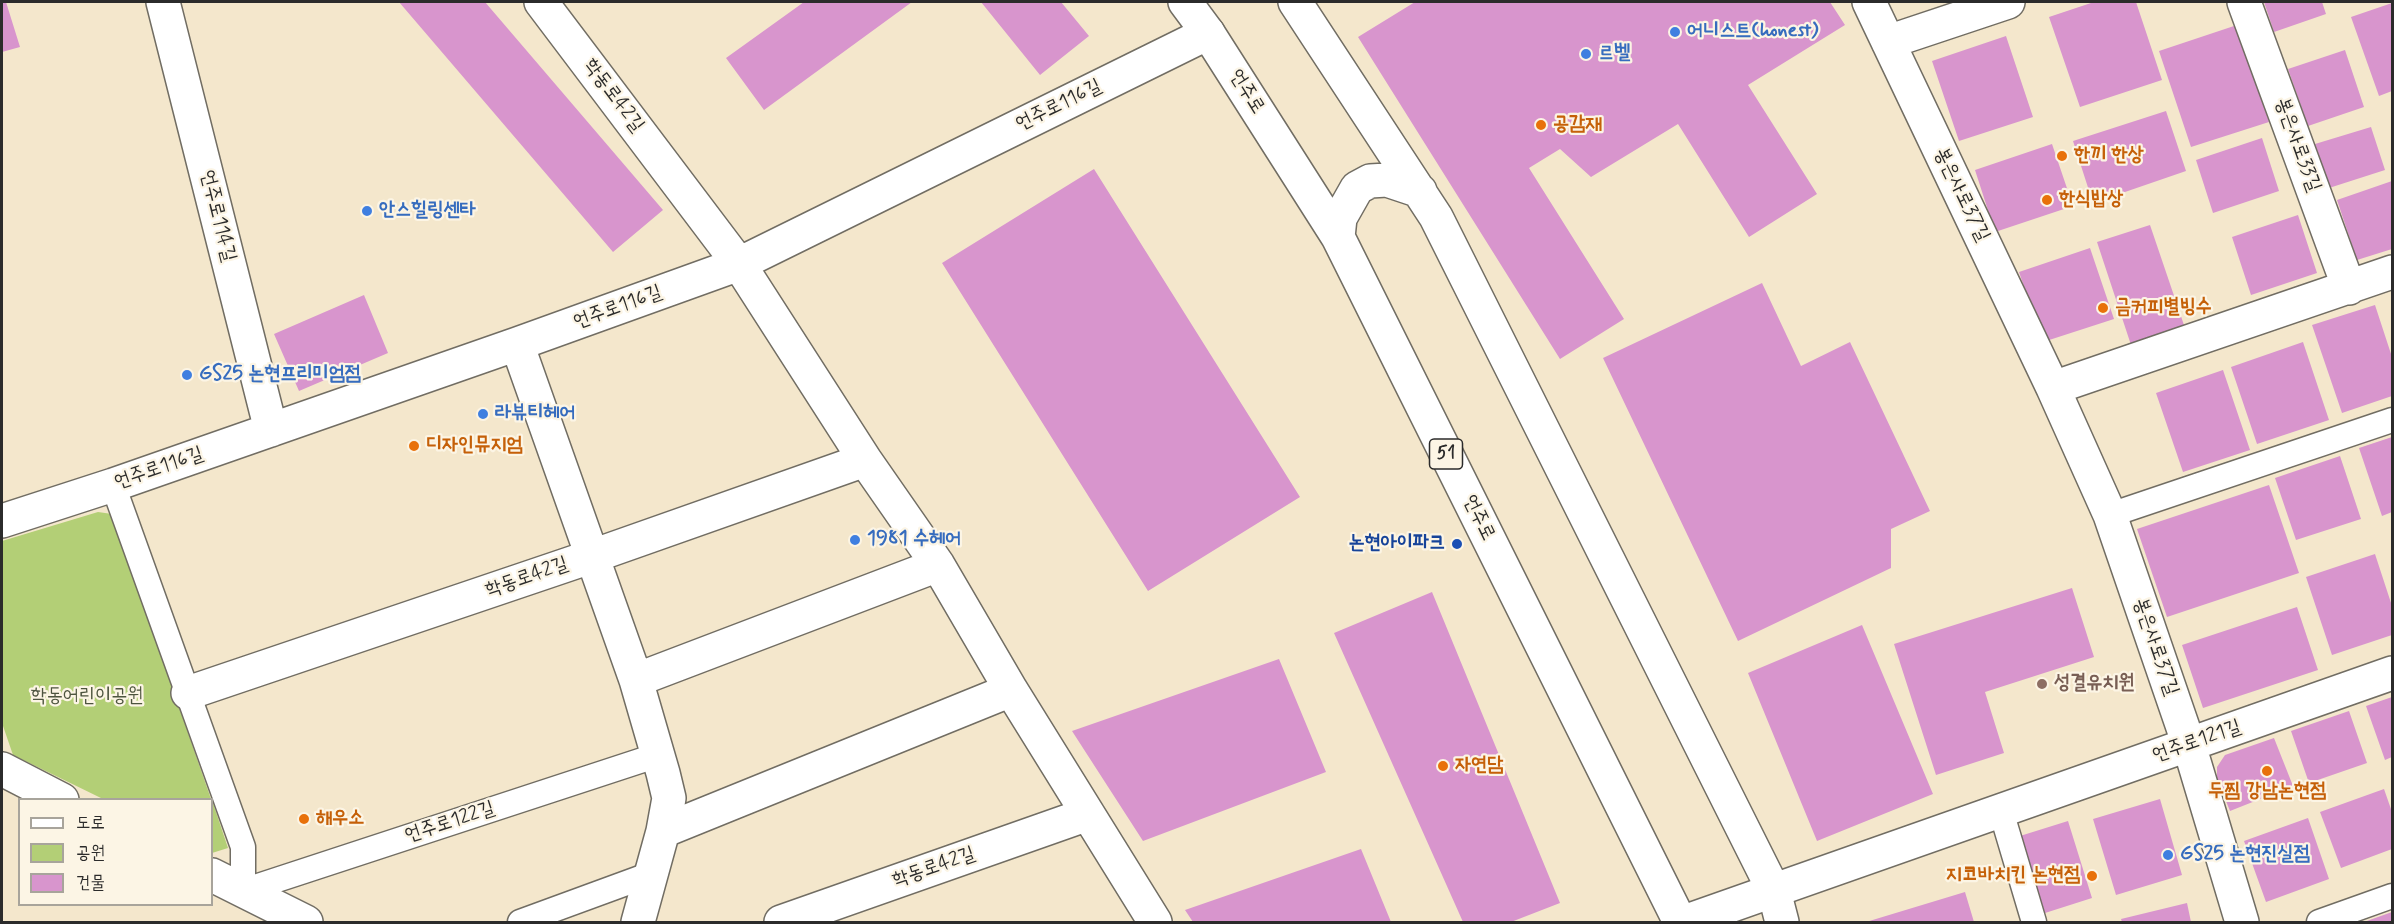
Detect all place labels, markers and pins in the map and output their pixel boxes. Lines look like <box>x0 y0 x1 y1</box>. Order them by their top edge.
place label: 어니스트(honest) <box>1687 20 1818 44</box>
marker: 어니스트(honest) <box>1668 25 1682 39</box>
place label: 르벨 <box>1598 42 1630 66</box>
marker: 르벨 <box>1579 47 1593 61</box>
place label: 공감재 <box>1553 113 1601 137</box>
marker: 공감재 <box>1534 118 1548 132</box>
place label: 한끼 한상 <box>2074 144 2144 168</box>
marker: 한끼 한상 <box>2055 149 2069 163</box>
place label: 한식밥상 <box>2059 188 2123 212</box>
marker: 한식밥상 <box>2040 193 2054 207</box>
place label: 안스힐링센타 <box>379 199 476 223</box>
marker: 안스힐링센타 <box>360 204 374 218</box>
place label: 금커피별빙수 <box>2115 296 2212 320</box>
marker: 금커피별빙수 <box>2096 301 2110 315</box>
place label: GS25 논현프리미엄점 <box>199 363 361 387</box>
marker: GS25 논현프리미엄점 <box>180 368 194 382</box>
place label: 라뷰티헤어 <box>495 402 575 426</box>
marker: 라뷰티헤어 <box>476 407 490 421</box>
place label: 디자인뮤지엄 <box>426 434 523 458</box>
marker: 디자인뮤지엄 <box>407 439 421 453</box>
place label: 1981 수헤어 <box>867 528 961 552</box>
place label: 논현아이파크 <box>1348 532 1445 556</box>
marker: 1981 수헤어 <box>848 533 862 547</box>
marker: 논현아이파크 <box>1450 537 1464 551</box>
place label: 성결유치원 <box>2054 672 2134 696</box>
marker: 성결유치원 <box>2035 677 2049 691</box>
place label: 자연담 <box>1455 754 1503 778</box>
marker: 자연담 <box>1436 759 1450 773</box>
marker: 두찜 강남논현점 <box>2260 764 2274 778</box>
place label: 두찜 강남논현점 <box>2208 780 2326 804</box>
place label: 해우소 <box>316 807 364 831</box>
marker: 해우소 <box>297 812 311 826</box>
place label: GS25 논현진실점 <box>2180 843 2310 867</box>
marker: GS25 논현진실점 <box>2161 848 2175 862</box>
place label: 지코바치킨 논현점 <box>1946 864 2080 888</box>
marker: 지코바치킨 논현점 <box>2085 869 2099 883</box>

